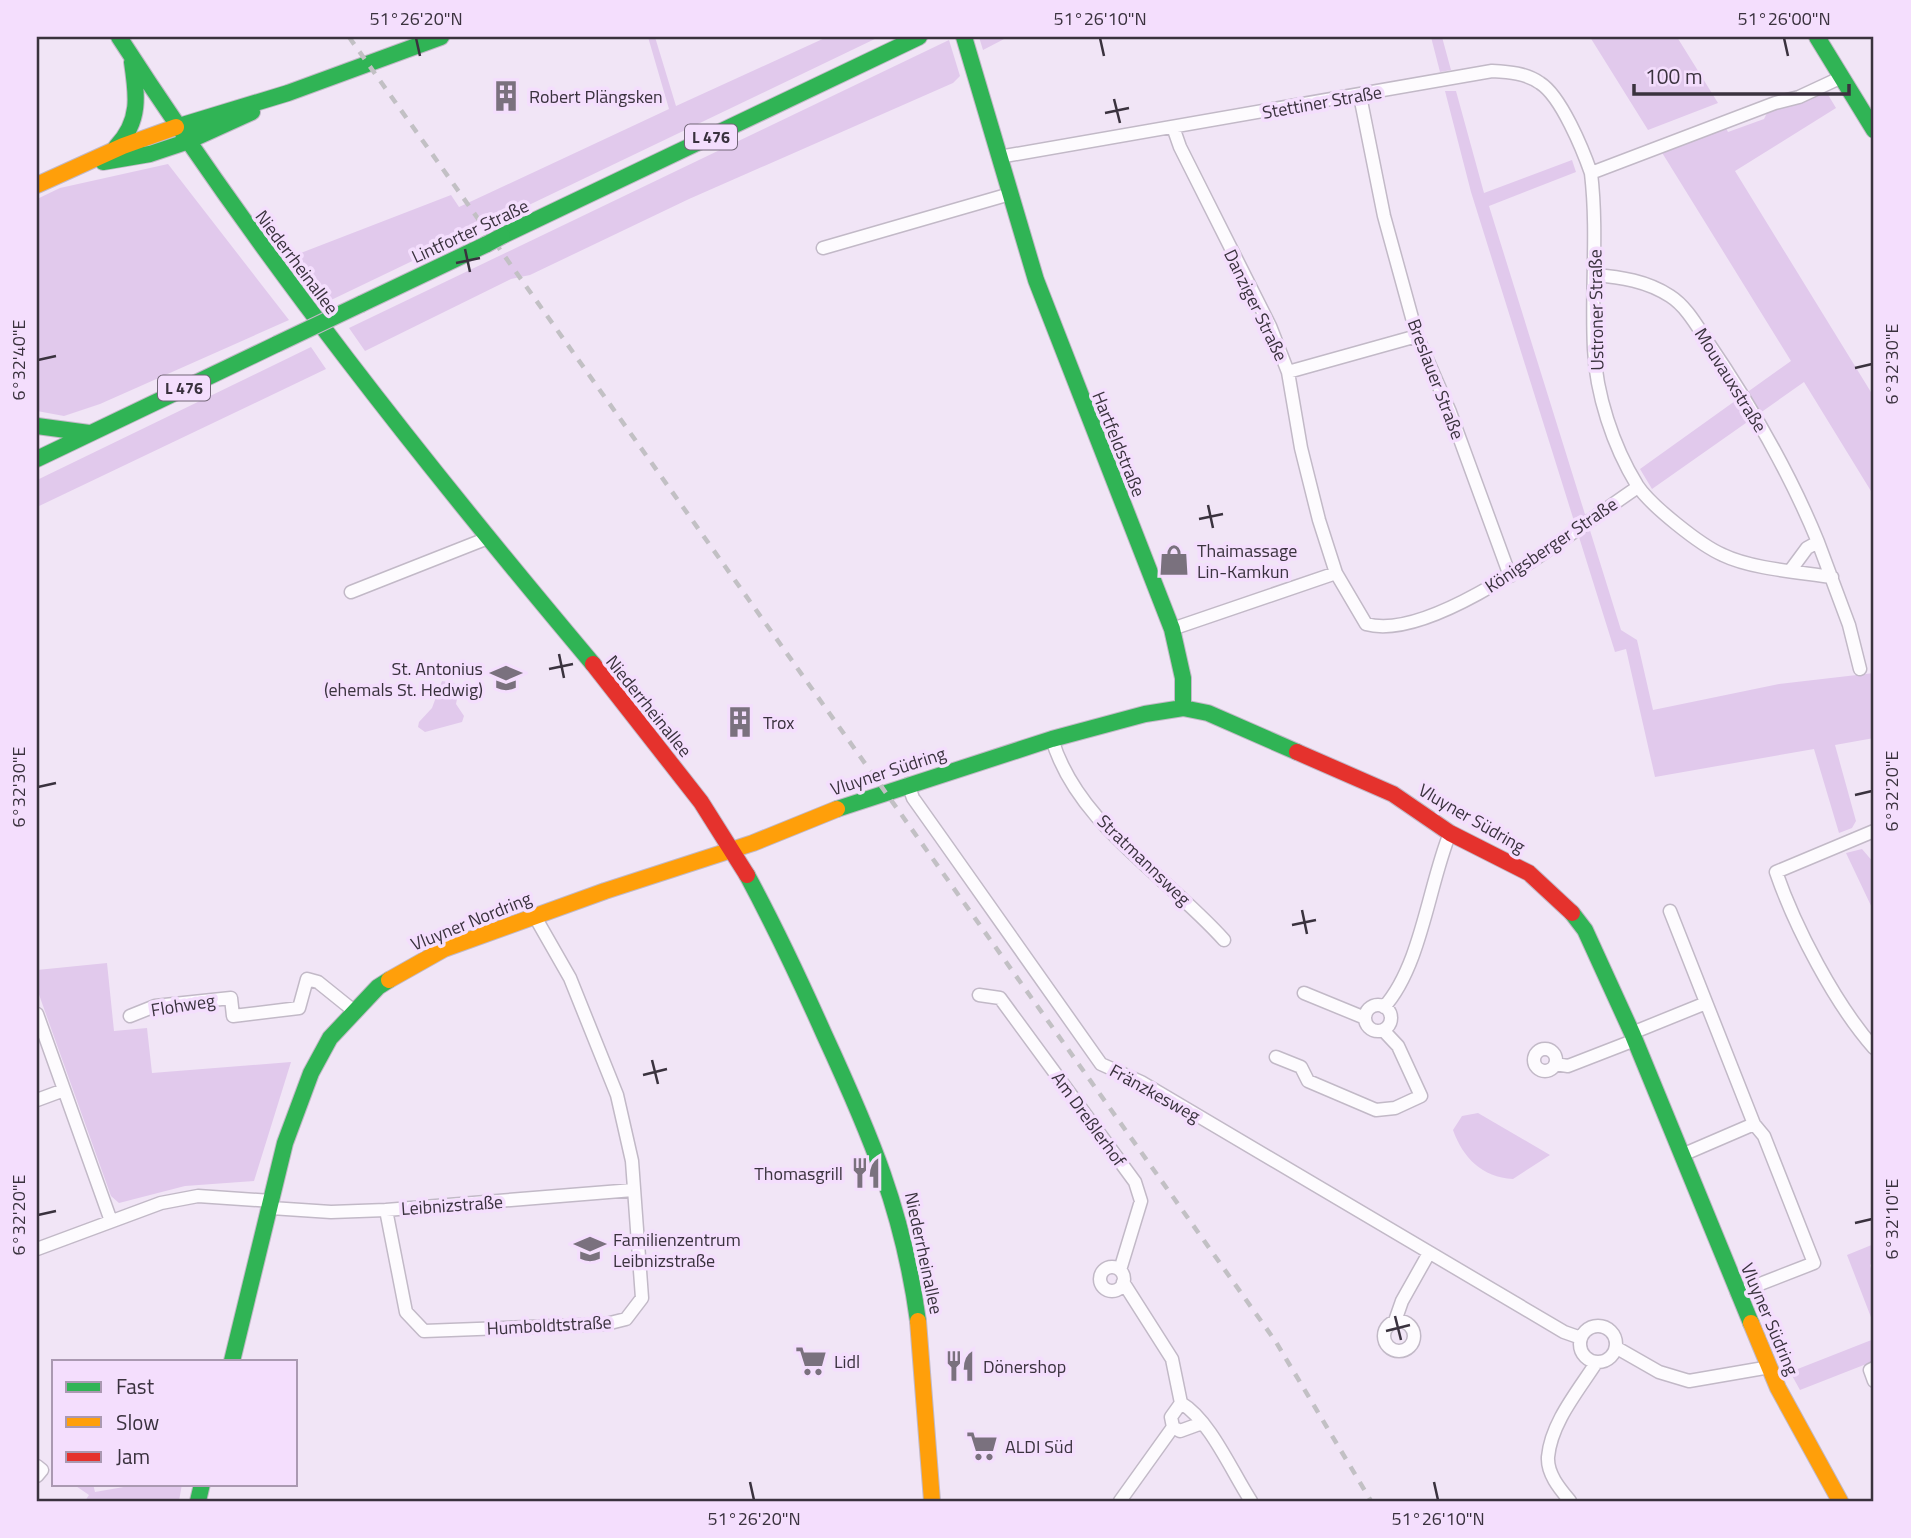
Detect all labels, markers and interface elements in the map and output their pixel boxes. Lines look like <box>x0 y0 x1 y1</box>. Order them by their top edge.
text: 51°26'20"N <box>369 5 463 32</box>
text: 51°26'10"N <box>1053 5 1147 32</box>
text: 51°26'00"N <box>1737 5 1831 32</box>
scale bar <box>1634 52 1850 96</box>
text: 100 m <box>1645 60 1702 92</box>
street label: Stettiner Straße <box>1260 78 1384 126</box>
building icon: Robert Plängsken <box>489 79 523 113</box>
place label: Robert Plängsken <box>529 83 663 110</box>
road number: L 476 <box>685 125 737 150</box>
street label: Lintforter Straße <box>407 192 533 270</box>
street label: Niederrheinallee <box>249 204 345 320</box>
street label: Danziger Straße <box>1217 244 1295 366</box>
street label: Ustroner Straße <box>1581 249 1611 371</box>
street label: Breslauer Straße <box>1401 315 1471 443</box>
text: 6°32'40"E <box>5 320 32 400</box>
street label: Mouvauxstraße <box>1688 323 1774 437</box>
text: 6°32'30"E <box>1878 324 1905 404</box>
road number: L 476 <box>158 376 210 400</box>
street label: Hartfeldstraße <box>1086 387 1152 501</box>
street label: Königsberger Straße <box>1479 491 1623 599</box>
place label: Thaimassage Lin-Kamkun <box>1197 537 1297 585</box>
shop icon: Thaimassage Lin-Kamkun <box>1157 543 1191 577</box>
street label: Niederrheinallee <box>599 649 699 763</box>
place label: St. Antonius (ehemals St. Hedwig) <box>324 655 483 703</box>
school or university icon: St. Antonius (ehemals St. Hedwig) <box>489 661 523 695</box>
building icon: Trox <box>723 705 757 739</box>
place label: Trox <box>763 709 794 736</box>
street label: Vluyner Südring <box>827 740 949 802</box>
text: 6°32'30"E <box>5 747 32 827</box>
text: 6°32'20"E <box>1878 751 1905 831</box>
street label: Vluyner Südring <box>1413 776 1531 860</box>
street label: Stratmannsweg <box>1091 808 1197 912</box>
street label: Vluyner Nordring <box>407 885 535 957</box>
street label: Flohweg <box>149 987 217 1023</box>
street label: Fränzkesweg <box>1105 1057 1205 1129</box>
street label: Am Dreßlerhof <box>1045 1066 1133 1172</box>
restaurant icon: Thomasgrill <box>849 1156 883 1190</box>
place label: Thomasgrill <box>754 1160 843 1187</box>
text: 6°32'20"E <box>5 1175 32 1255</box>
text: 6°32'10"E <box>1878 1179 1905 1259</box>
street label: Leibnizstraße <box>400 1188 504 1222</box>
street label: Niederrheinallee <box>898 1189 950 1317</box>
place label: Familienzentrum Leibnizstraße <box>613 1226 741 1274</box>
school or university icon: Familienzentrum Leibnizstraße <box>573 1232 607 1266</box>
street label: Vluyner Südring <box>1734 1259 1806 1379</box>
street label: Humboldtstraße <box>486 1308 612 1342</box>
supermarket icon: Lidl <box>794 1344 828 1378</box>
place label: Lidl <box>834 1348 860 1375</box>
restaurant icon: Dönershop <box>943 1349 977 1383</box>
place label: Dönershop <box>983 1353 1066 1380</box>
legend <box>52 1360 298 1486</box>
text: Fast <box>116 1370 155 1402</box>
text: Slow <box>116 1406 159 1438</box>
supermarket icon: ALDI Süd <box>965 1429 999 1463</box>
place label: ALDI Süd <box>1005 1433 1073 1460</box>
text: Jam <box>116 1440 150 1472</box>
text: 51°26'20"N <box>707 1505 801 1532</box>
text: 51°26'10"N <box>1391 1505 1485 1532</box>

